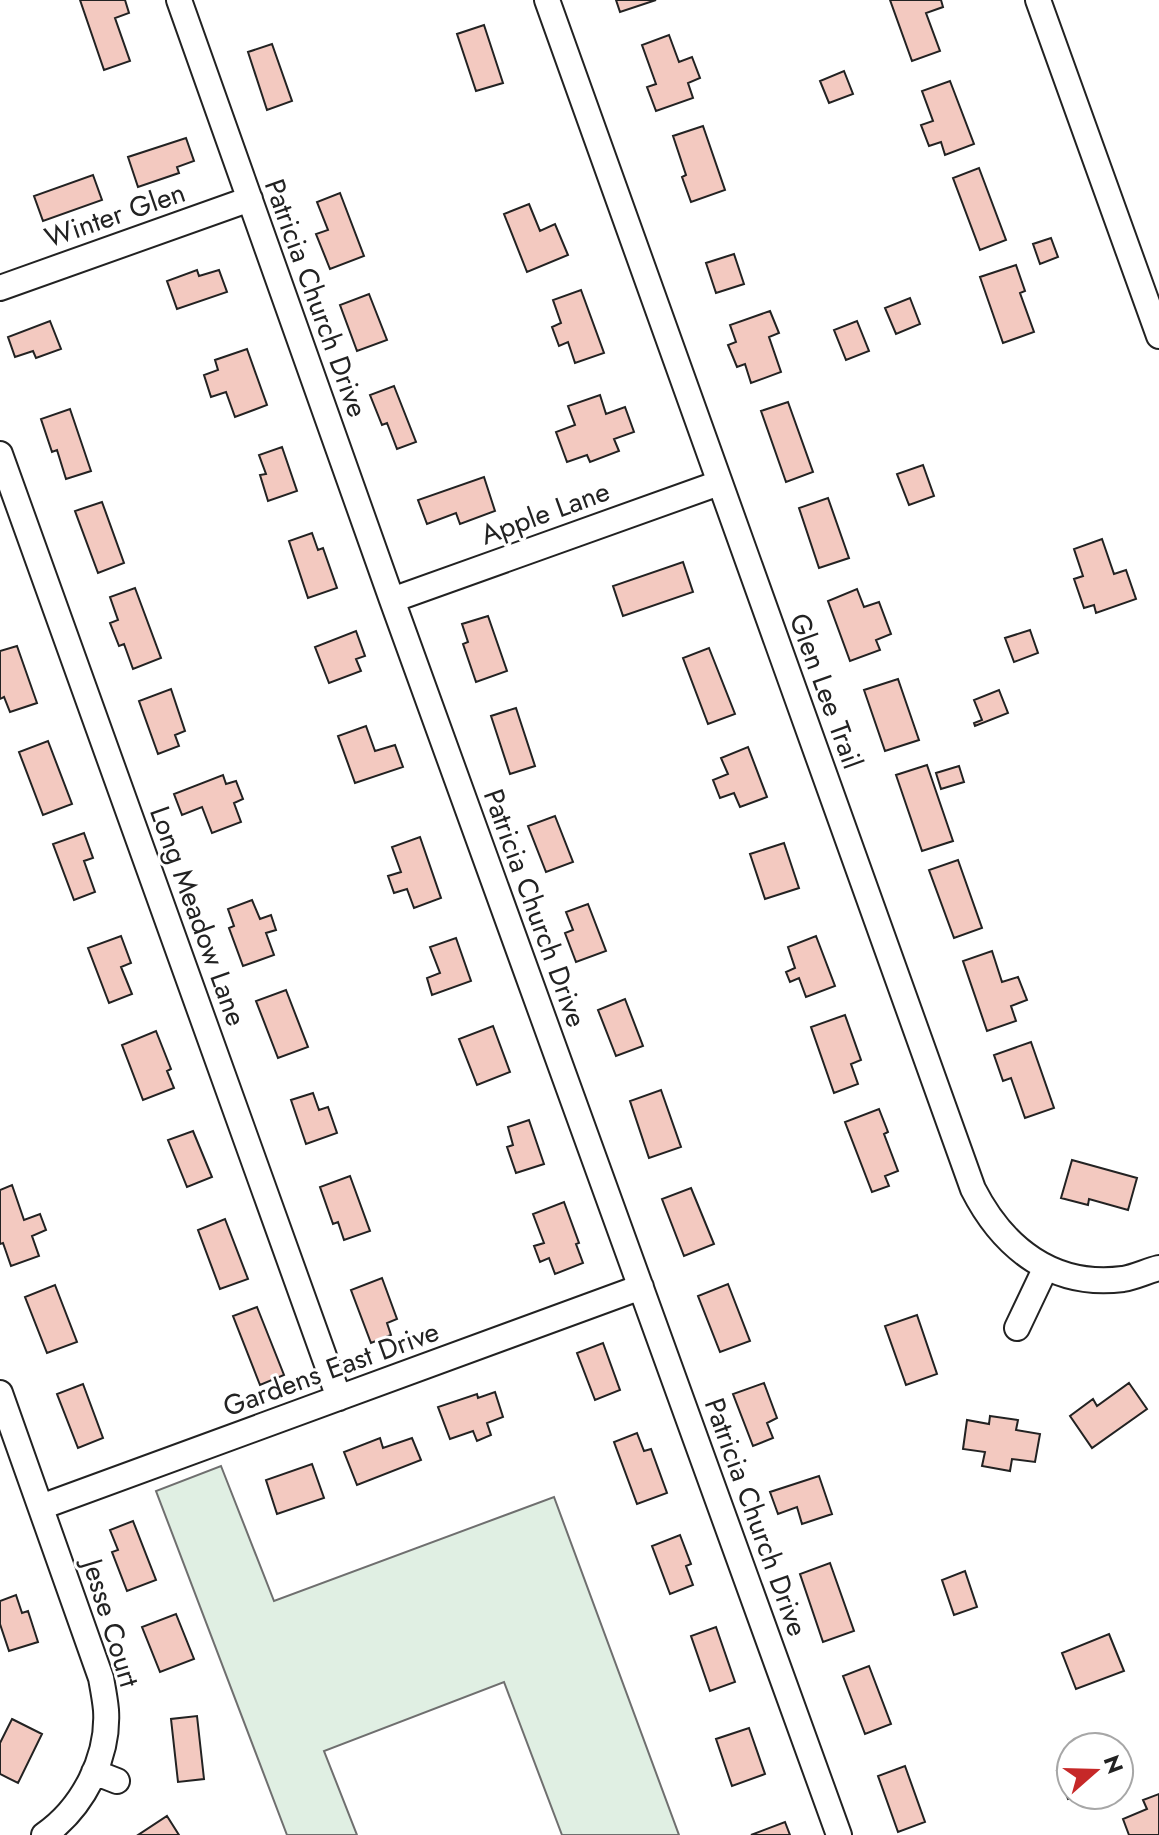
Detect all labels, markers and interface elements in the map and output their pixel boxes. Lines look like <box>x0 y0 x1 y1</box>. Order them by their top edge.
street label: Winter Glen <box>39 172 191 258</box>
street label: Patricia Church Drive <box>254 173 378 423</box>
street label: Apple Lane <box>475 471 615 555</box>
street label: Glen Lee Trail <box>779 607 873 775</box>
street label: Patricia Church Drive <box>473 783 597 1033</box>
street label: Long Meadow Lane <box>139 800 257 1032</box>
street label: Gardens East Drive <box>217 1311 445 1427</box>
street label: Patricia Church Drive <box>694 1392 818 1642</box>
street label: Jesse Court <box>71 1550 150 1692</box>
north arrow <box>1055 1731 1135 1811</box>
text: N <box>1096 1750 1132 1778</box>

